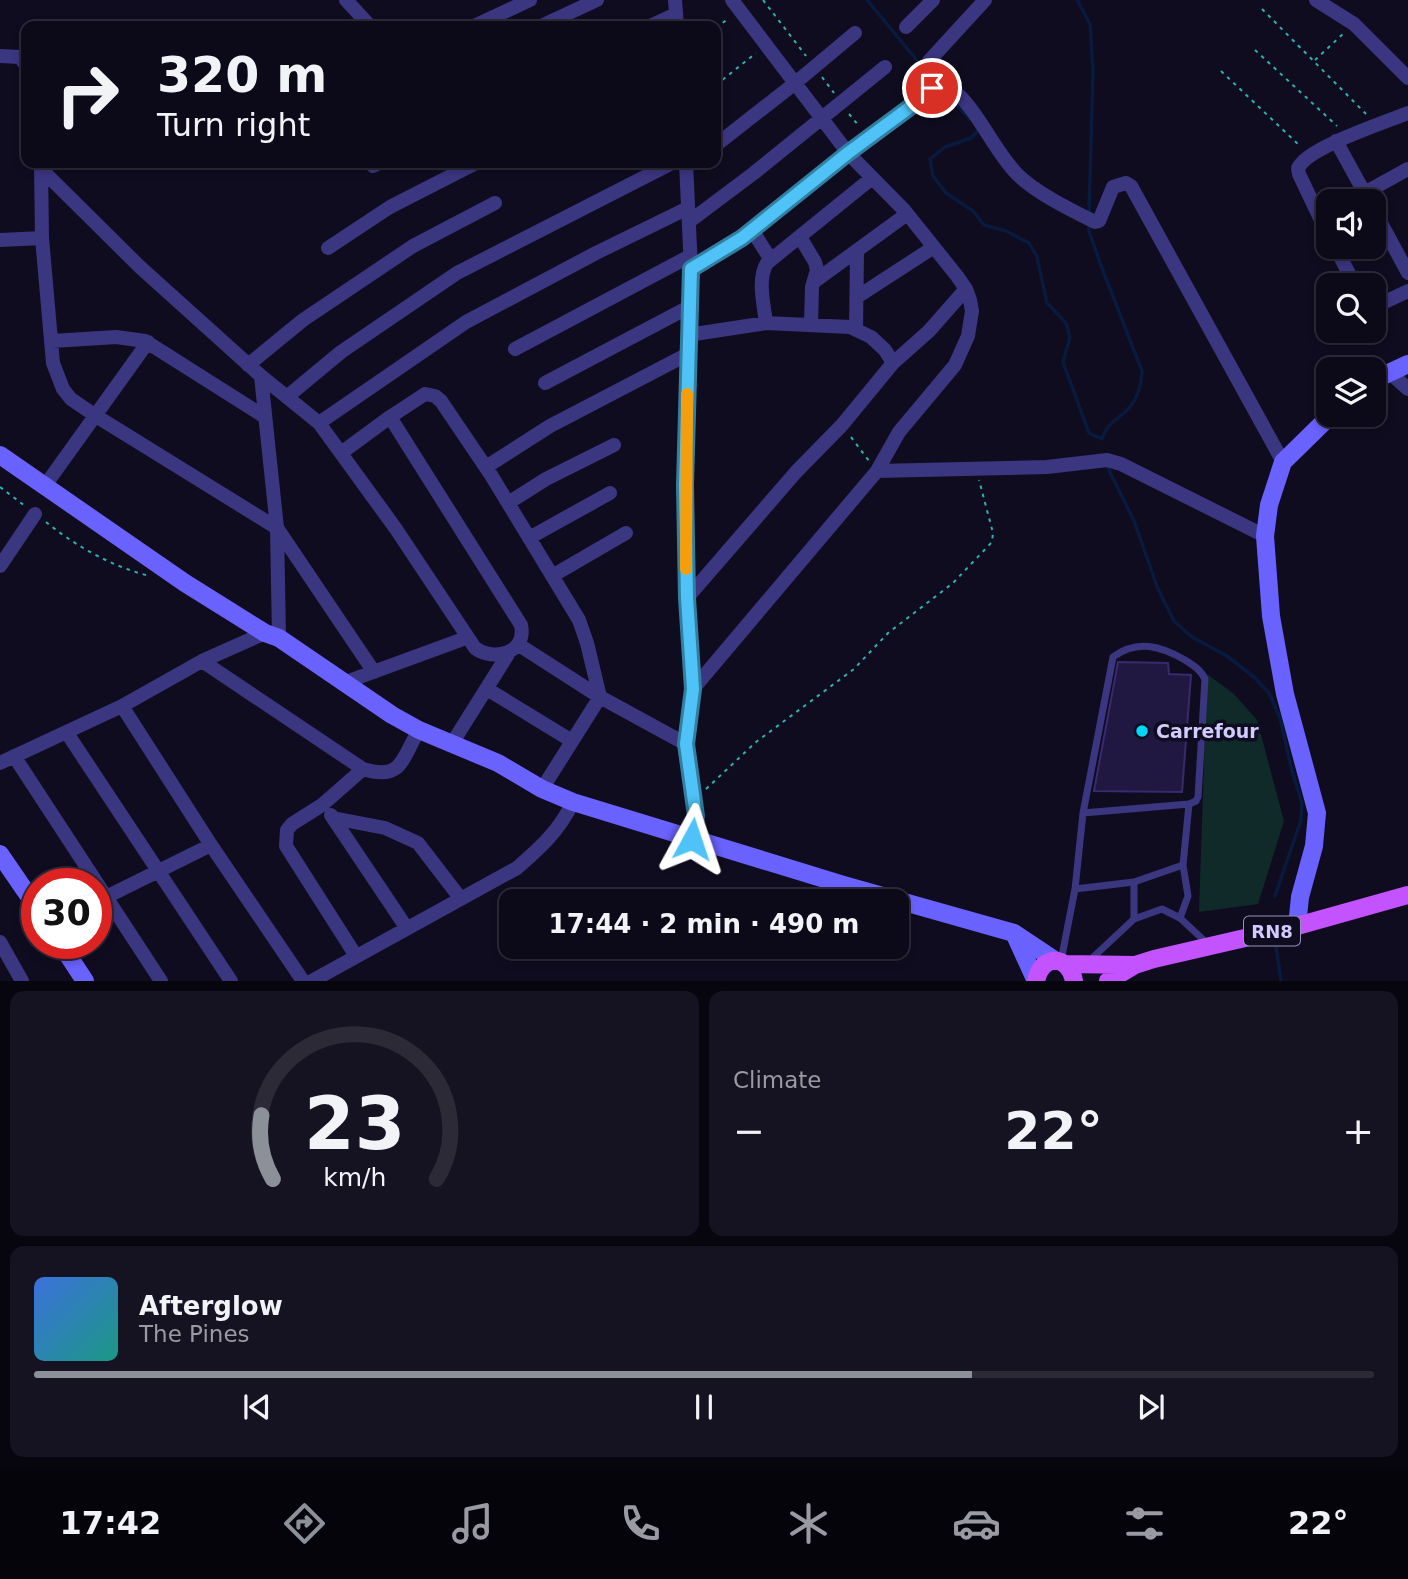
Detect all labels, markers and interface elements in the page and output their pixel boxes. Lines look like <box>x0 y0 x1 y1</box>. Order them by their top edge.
text: 320 m <box>157 47 327 104</box>
icon: right <box>42 49 133 140</box>
pin <box>902 58 962 118</box>
icon: arrive <box>913 69 951 107</box>
text: Turn right <box>157 106 310 144</box>
map controls <box>1316 189 1386 427</box>
button: sound <box>1316 189 1386 259</box>
button: search <box>1316 273 1386 343</box>
button: layers <box>1316 357 1386 427</box>
place label: Carrefour <box>1156 720 1259 742</box>
marker: Carrefour <box>1134 723 1150 739</box>
position arrow <box>655 802 729 876</box>
speed limit sign: 30 <box>21 868 112 959</box>
text: 17:44 · 2 min · 490 m <box>549 909 859 939</box>
road number: RN8 <box>1244 916 1300 946</box>
text: Climate <box>733 1067 822 1093</box>
text: 23 <box>304 1082 405 1167</box>
text: 22° <box>1004 1101 1103 1161</box>
text: − <box>733 1109 765 1153</box>
text: + <box>1342 1109 1374 1153</box>
text: km/h <box>323 1163 386 1192</box>
text: Afterglow <box>139 1291 283 1321</box>
text: The Pines <box>139 1321 250 1347</box>
icon: previous <box>238 1388 276 1426</box>
icon: pause <box>685 1388 723 1426</box>
icon: next <box>1132 1388 1170 1426</box>
icon: directions <box>280 1499 329 1548</box>
icon: music <box>448 1499 497 1548</box>
icon: phone <box>616 1499 665 1548</box>
icon: climate <box>784 1499 833 1548</box>
icon: car <box>952 1499 1001 1548</box>
icon: filters <box>1120 1499 1169 1548</box>
text: 17:42 <box>59 1504 161 1542</box>
text: 22° <box>1288 1504 1348 1542</box>

